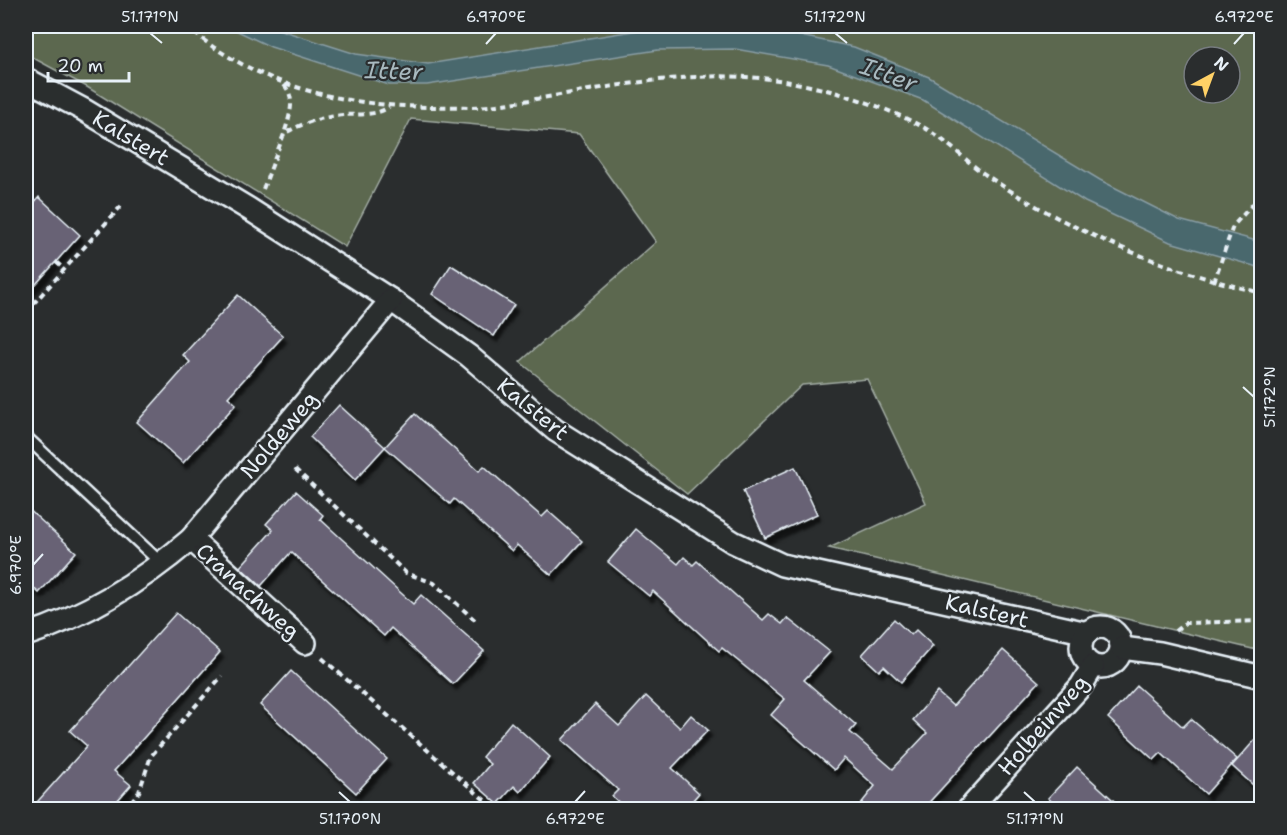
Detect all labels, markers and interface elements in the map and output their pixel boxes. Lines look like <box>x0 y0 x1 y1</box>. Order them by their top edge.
text: 51.171°N <box>121 7 179 27</box>
text: 6.970°E <box>466 7 526 27</box>
text: 51.172°N <box>804 7 866 27</box>
text: 6.972°E <box>1214 7 1274 27</box>
scale bar <box>48 45 129 83</box>
north arrow <box>1182 45 1242 105</box>
water label: Itter <box>855 50 923 100</box>
text: N <box>1210 52 1233 76</box>
text: 20 m <box>57 54 103 78</box>
water label: Itter <box>363 54 424 88</box>
street label: Kalstert <box>87 104 175 172</box>
text: 51.172°N <box>1260 366 1280 428</box>
street label: Kalstert <box>491 371 575 447</box>
street label: Noldeweg <box>234 385 324 485</box>
text: 6.970°E <box>6 535 26 595</box>
street label: Cranachweg <box>190 536 306 646</box>
street label: Kalstert <box>942 587 1032 635</box>
street label: Holbeinweg <box>991 668 1095 782</box>
text: 51.170°N <box>319 809 381 829</box>
text: 6.972°E <box>545 809 605 829</box>
text: 51.171°N <box>1006 809 1064 829</box>

